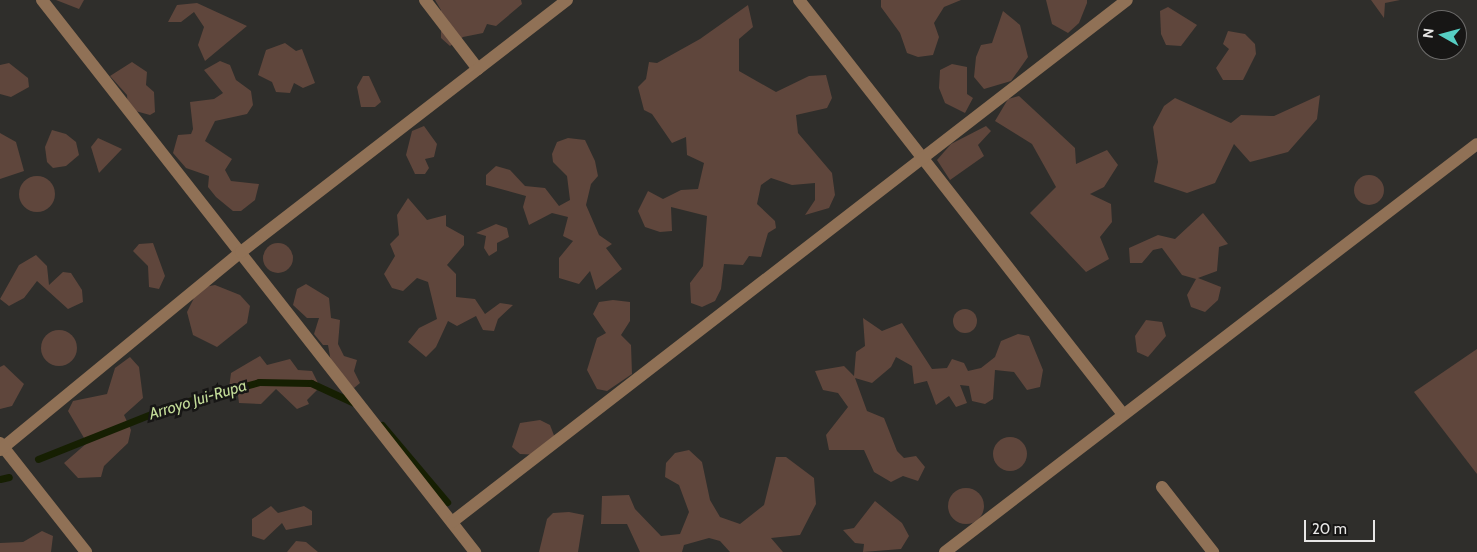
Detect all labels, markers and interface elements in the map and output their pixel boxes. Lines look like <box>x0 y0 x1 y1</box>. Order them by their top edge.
north arrow <box>1417 10 1467 60</box>
text: N <box>1419 27 1438 39</box>
water label: Arroyo Jui-Rupa <box>147 376 249 424</box>
scale bar <box>1307 510 1378 542</box>
text: 20 m <box>1312 520 1347 538</box>

